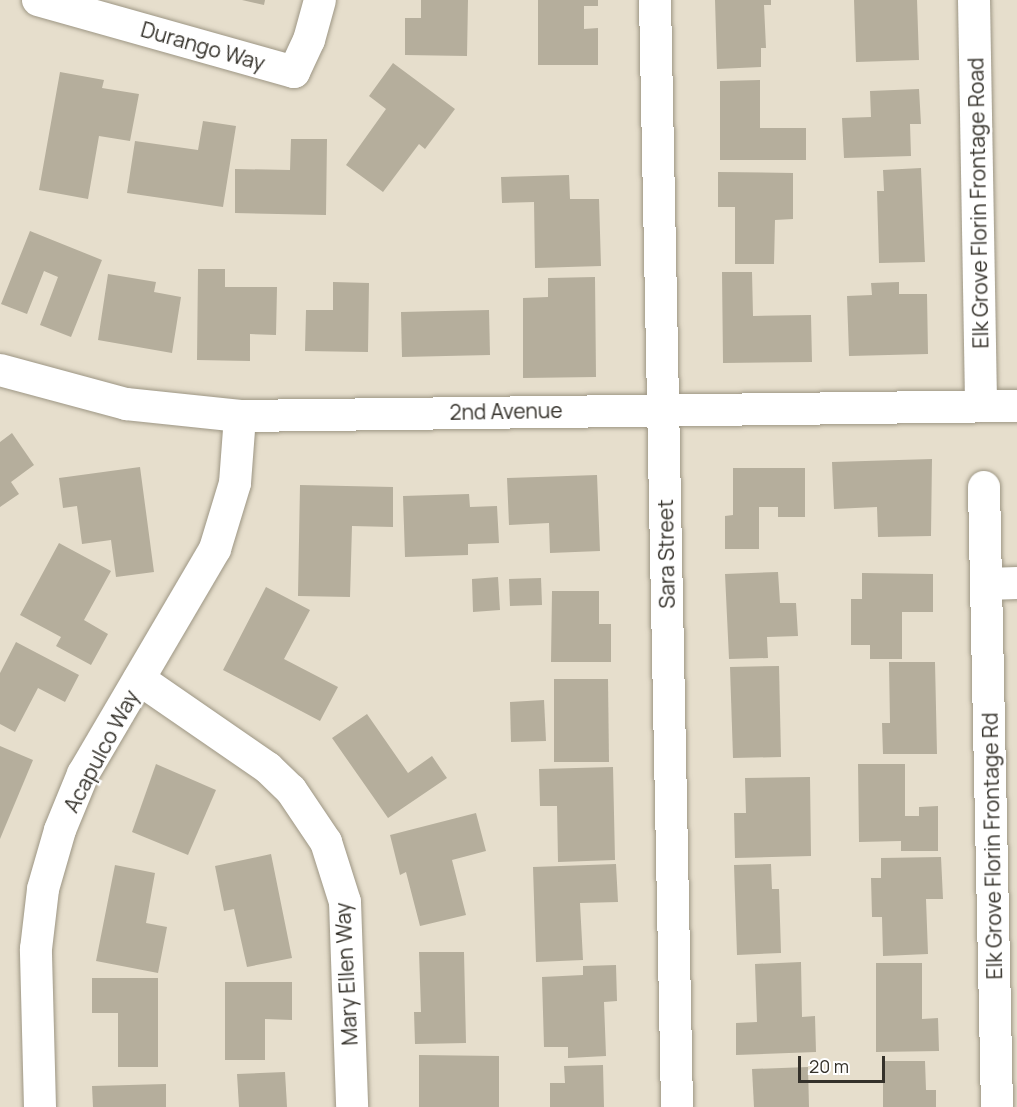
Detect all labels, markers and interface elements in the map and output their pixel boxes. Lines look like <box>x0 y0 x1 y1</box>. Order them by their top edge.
street label: Durango Way <box>138 16 268 76</box>
street label: Elk Grove Florin Frontage Road <box>963 57 993 349</box>
street label: 2nd Avenue <box>449 397 563 425</box>
street label: Sara Street <box>652 499 680 609</box>
street label: Acapulco Way <box>58 685 144 817</box>
street label: Elk Grove Florin Frontage Rd <box>977 712 1007 980</box>
street label: Mary Ellen Way <box>330 902 362 1046</box>
scale bar <box>801 1044 888 1082</box>
text: 20 m <box>809 1054 849 1078</box>

